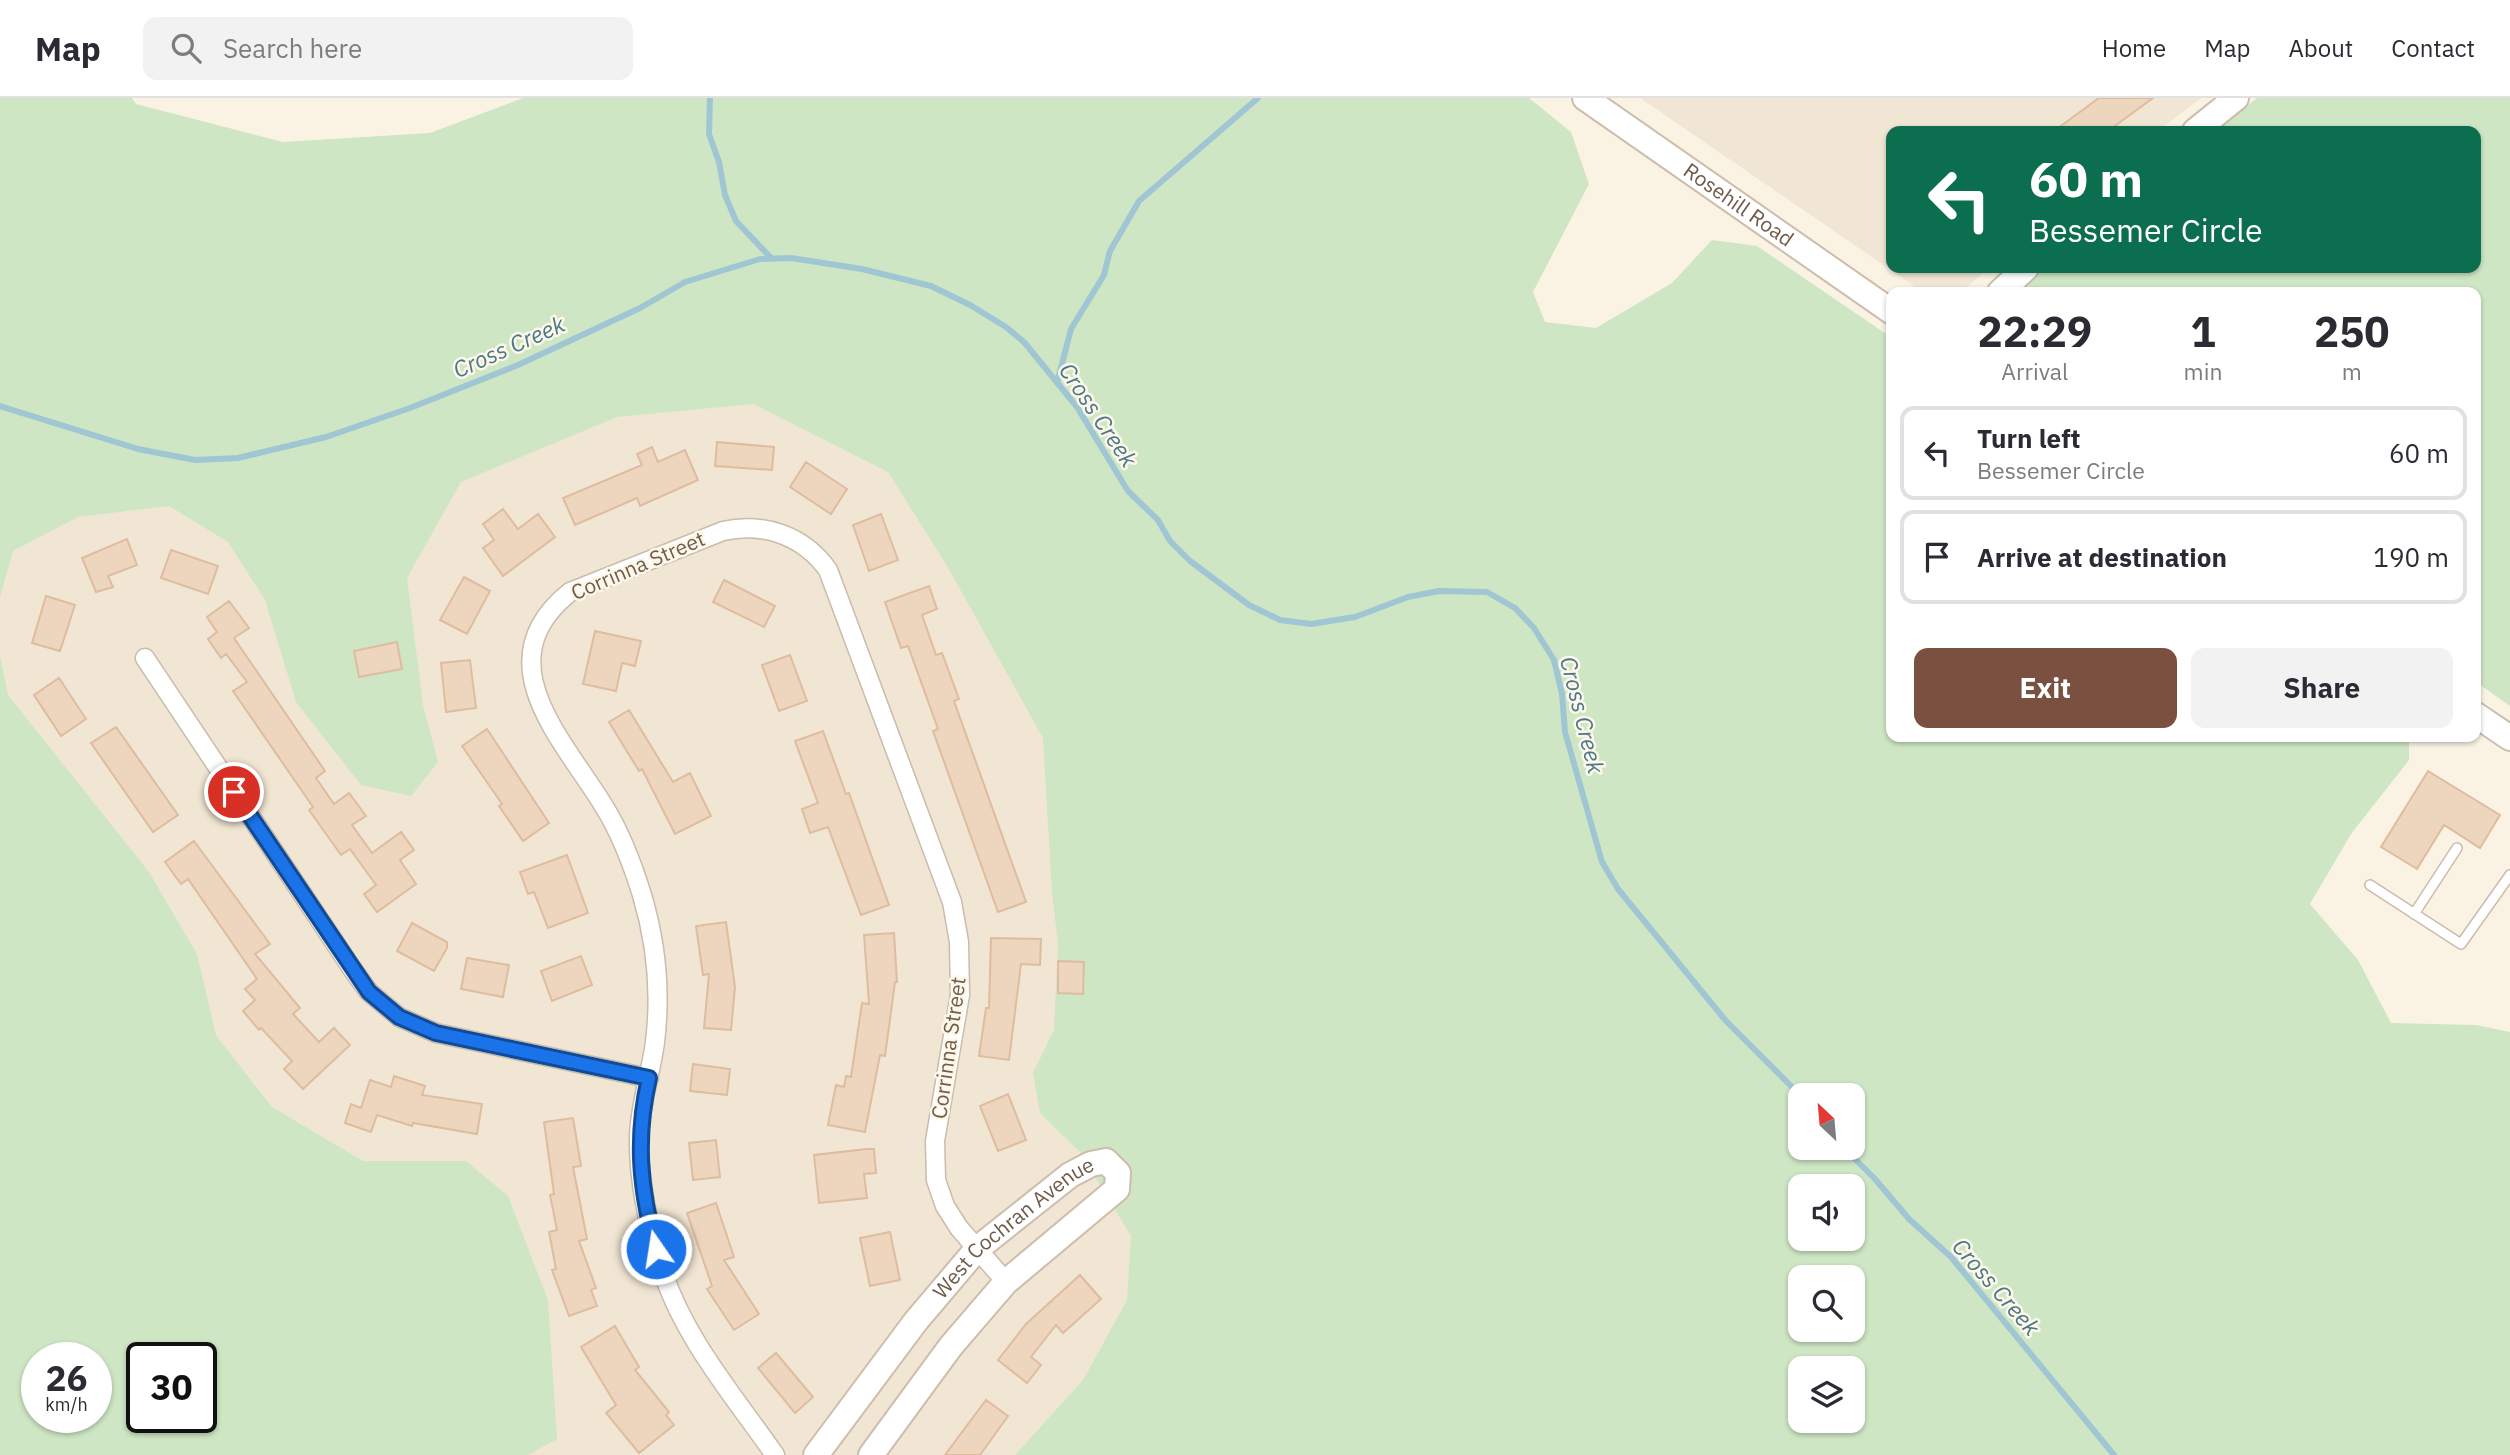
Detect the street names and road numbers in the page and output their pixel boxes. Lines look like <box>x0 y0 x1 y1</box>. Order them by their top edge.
street label: Rosehill Road <box>1678 156 1800 252</box>
street label: Corrinna Street <box>566 524 709 606</box>
street label: Corrinna Street <box>924 975 972 1121</box>
street label: West Cochran Avenue <box>926 1150 1099 1304</box>

